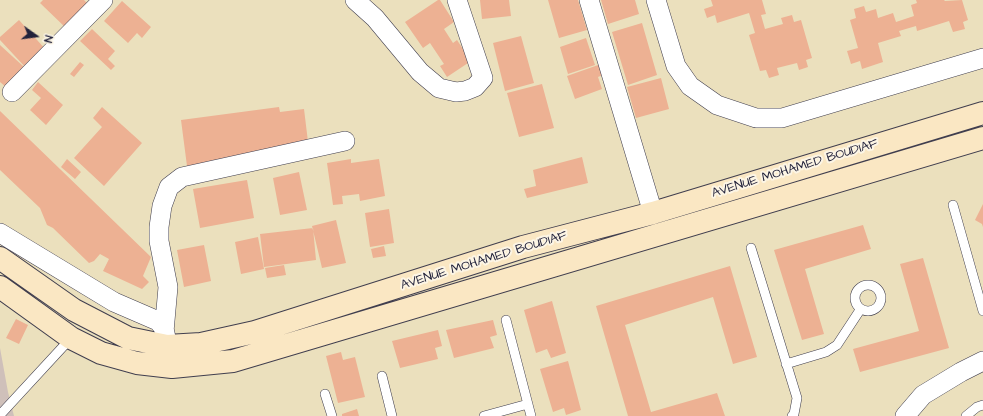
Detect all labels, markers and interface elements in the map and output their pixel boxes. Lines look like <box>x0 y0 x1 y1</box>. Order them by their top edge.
north arrow <box>16 16 56 56</box>
text: N <box>40 34 56 44</box>
street label: AVENUE MOHAMED BOUDIAF <box>710 136 880 202</box>
street label: AVENUE MOHAMED BOUDIAF <box>399 228 569 294</box>

